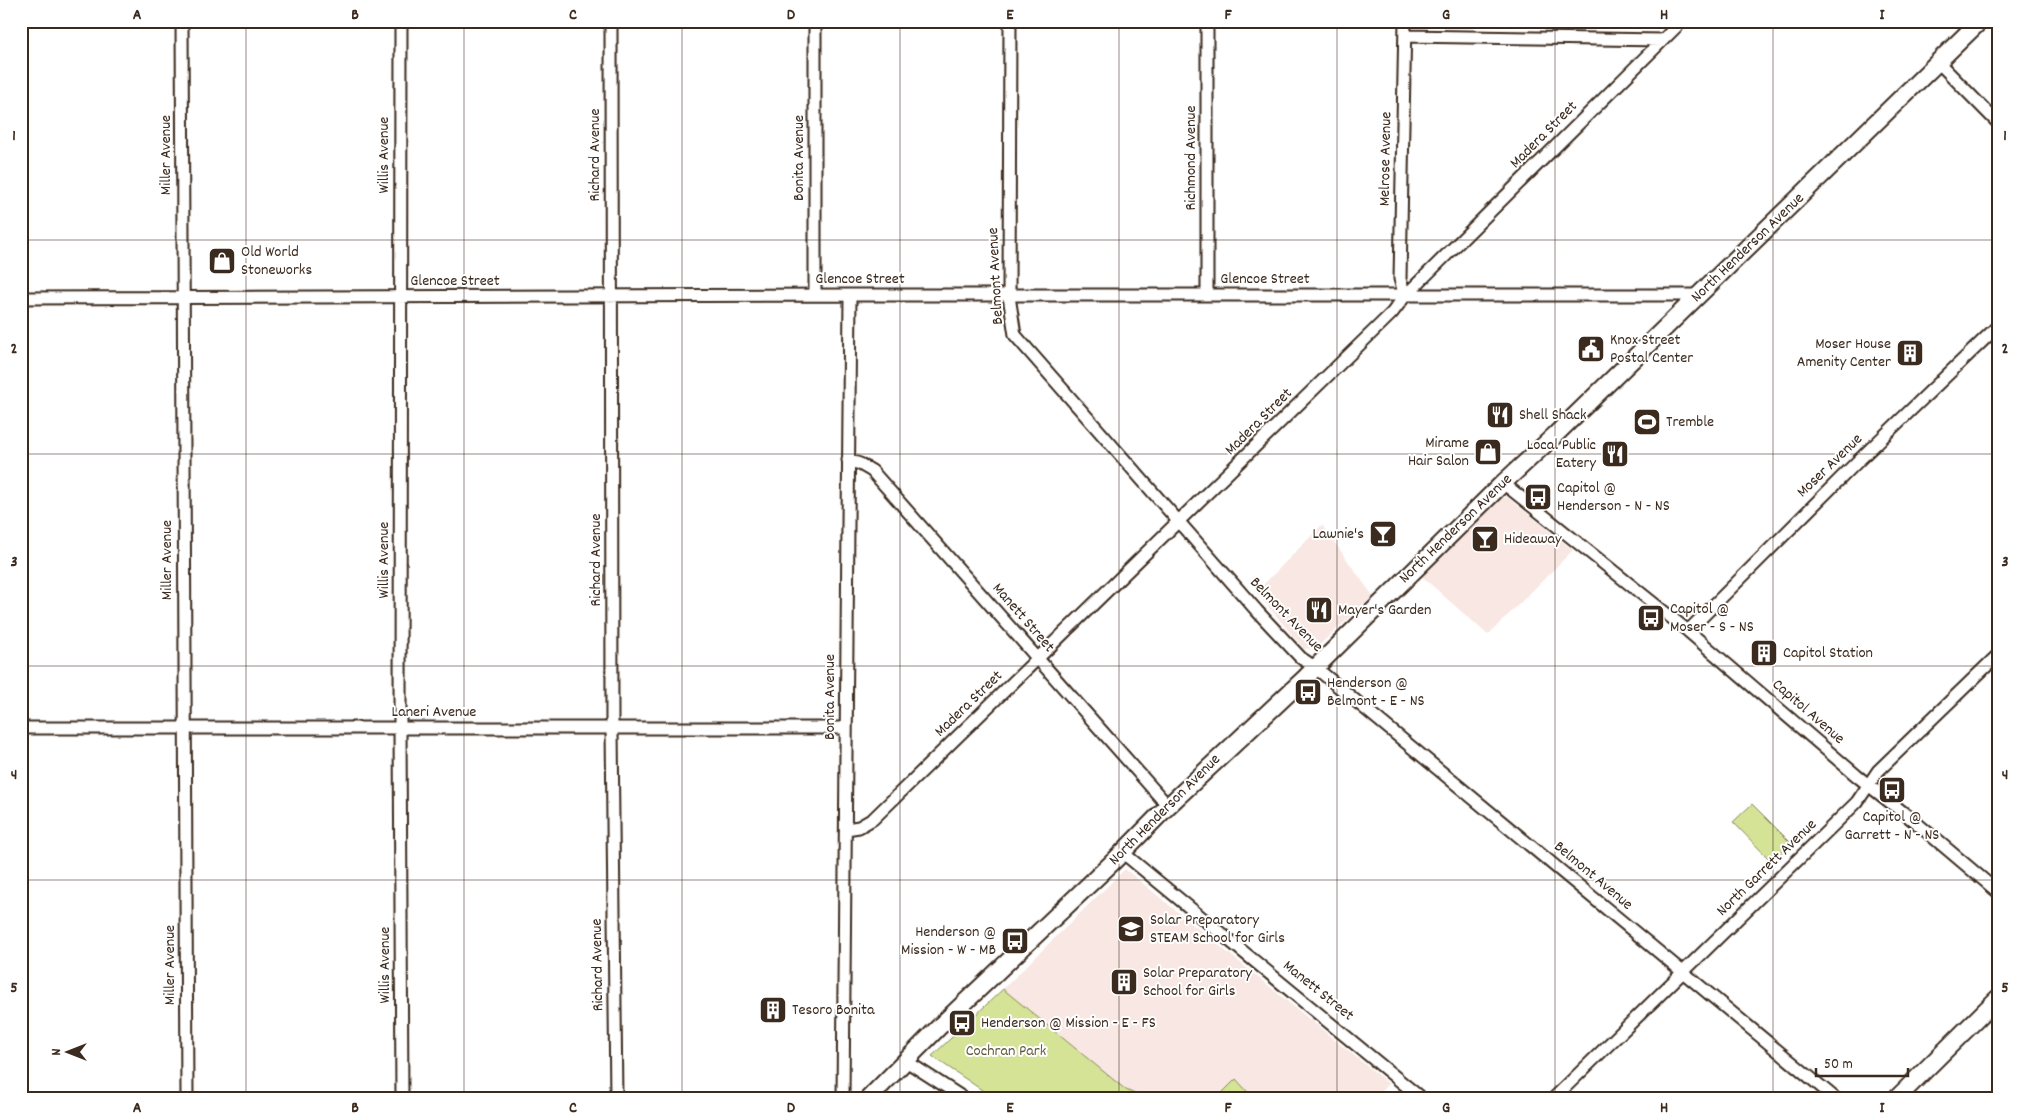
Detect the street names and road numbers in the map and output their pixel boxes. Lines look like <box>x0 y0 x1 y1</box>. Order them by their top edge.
street label: Madera Street <box>1505 96 1583 174</box>
street label: Richmond Avenue <box>1180 106 1203 210</box>
street label: Richard Avenue <box>584 109 607 201</box>
street label: Melrose Avenue <box>1374 112 1398 206</box>
street label: Miller Avenue <box>155 115 178 195</box>
street label: Bonita Avenue <box>788 115 811 201</box>
street label: Willis Avenue <box>373 117 396 193</box>
street label: North Henderson Avenue <box>1686 188 1810 308</box>
street label: Belmont Avenue <box>982 227 1010 325</box>
street label: Glencoe Street <box>815 268 905 291</box>
street label: Glencoe Street <box>1220 268 1310 291</box>
street label: Glencoe Street <box>410 270 500 293</box>
street label: Madera Street <box>1220 383 1298 461</box>
street label: Moser Avenue <box>1792 429 1868 503</box>
street label: North Henderson Avenue <box>1394 469 1518 589</box>
street label: Richard Avenue <box>585 514 608 606</box>
street label: Miller Avenue <box>156 520 179 600</box>
street label: Willis Avenue <box>373 522 396 598</box>
street label: Belmont Avenue <box>1244 572 1328 658</box>
street label: Manett Street <box>986 578 1060 658</box>
street label: Bonita Avenue <box>819 654 842 740</box>
street label: Madera Street <box>930 665 1008 743</box>
street label: Capitol Avenue <box>1766 674 1850 750</box>
street label: Laneri Avenue <box>392 701 476 724</box>
street label: North Henderson Avenue <box>1104 749 1226 871</box>
street label: North Garrett Avenue <box>1712 814 1822 922</box>
street label: Belmont Avenue <box>1548 836 1638 916</box>
street label: Richard Avenue <box>586 918 610 1012</box>
street label: Miller Avenue <box>159 925 182 1005</box>
street label: Willis Avenue <box>374 927 397 1003</box>
street label: Manett Street <box>1277 955 1359 1027</box>

